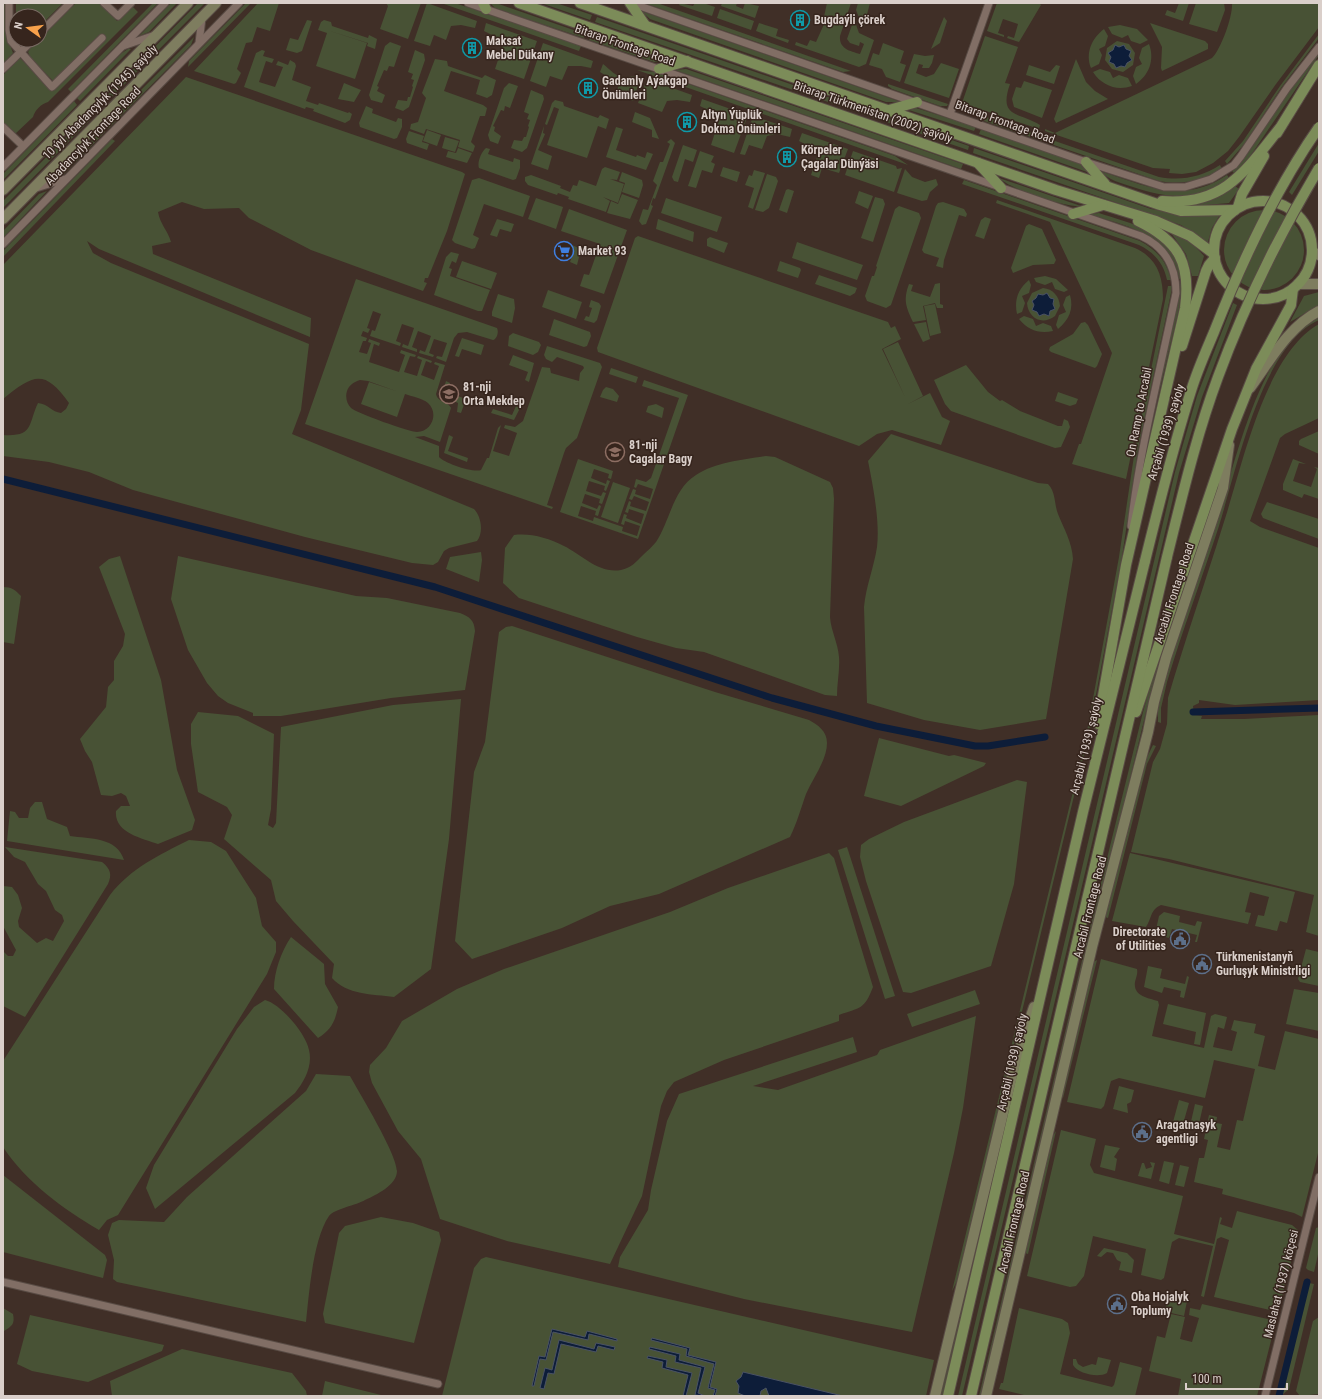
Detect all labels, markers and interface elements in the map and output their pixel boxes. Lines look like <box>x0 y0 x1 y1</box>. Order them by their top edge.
north arrow <box>8 8 48 48</box>
building icon: Bugdaýli çörek <box>789 9 811 31</box>
place label: Bugdaýli çörek <box>814 13 885 27</box>
text: N <box>12 21 26 31</box>
street label: Bitarap Frontage Road <box>573 21 677 69</box>
place label: Maksat Mebel Dükany <box>486 34 554 62</box>
building icon: Maksat Mebel Dükany <box>461 37 483 59</box>
street label: 10 ýyl Abadançylyk (1945) şaýoly <box>40 42 160 162</box>
place label: Gadamly Aýakgap Önümleri <box>602 74 687 102</box>
building icon: Gadamly Aýakgap Önümleri <box>577 77 599 99</box>
street label: Bitarap Türkmenistan (2002) şaýoly <box>792 78 954 146</box>
street label: Abadancylyk Frontage Road <box>42 84 144 188</box>
street label: Bitarap Frontage Road <box>953 97 1057 147</box>
place label: Altyn Ýüplük Dokma Önümleri <box>701 107 781 136</box>
building icon: Altyn Ýüplük Dokma Önümleri <box>676 111 698 133</box>
place label: Körpeler Çagalar Dünýäsi <box>801 143 879 171</box>
building icon: Körpeler Çagalar Dünýäsi <box>776 146 798 168</box>
supermarket icon: Market 93 <box>553 240 575 262</box>
place label: Market 93 <box>578 244 627 258</box>
street label: On Ramp to Arcabil <box>1123 366 1155 458</box>
place label: 81-nji Orta Mekdep <box>463 380 525 408</box>
street label: Arçabil (1939) şaýoly <box>1145 382 1187 482</box>
school or university icon: 81-nji Orta Mekdep <box>438 383 460 405</box>
place label: 81-nji Cagalar Bagy <box>629 438 693 466</box>
school or university icon: 81-nji Cagalar Bagy <box>604 441 626 463</box>
street label: Arcabil Frontage Road <box>1151 541 1197 645</box>
street label: Arçabil (1939) şaýoly <box>1067 696 1105 796</box>
street label: Arcabil Frontage Road <box>1071 855 1109 959</box>
place label: Directorate of Utilities <box>1113 925 1167 953</box>
public building icon: Directorate of Utilities <box>1169 928 1191 950</box>
place label: Türkmenistanyň Gurluşyk Ministrligi <box>1216 950 1310 978</box>
public building icon: Türkmenistanyň Gurluşyk Ministrligi <box>1191 953 1213 975</box>
street label: Arçabil (1939) şaýoly <box>994 1012 1030 1112</box>
place label: Aragatnaşyk agentligi <box>1156 1118 1216 1146</box>
public building icon: Aragatnaşyk agentligi <box>1131 1121 1153 1143</box>
street label: Arcabil Frontage Road <box>995 1169 1033 1275</box>
street label: Maslahat (1937) köçesi <box>1261 1228 1301 1340</box>
place label: Oba Hojalyk Toplumy <box>1131 1290 1189 1318</box>
public building icon: Oba Hojalyk Toplumy <box>1106 1293 1128 1315</box>
scale bar <box>1186 1365 1287 1391</box>
text: 100 m <box>1192 1372 1222 1386</box>

